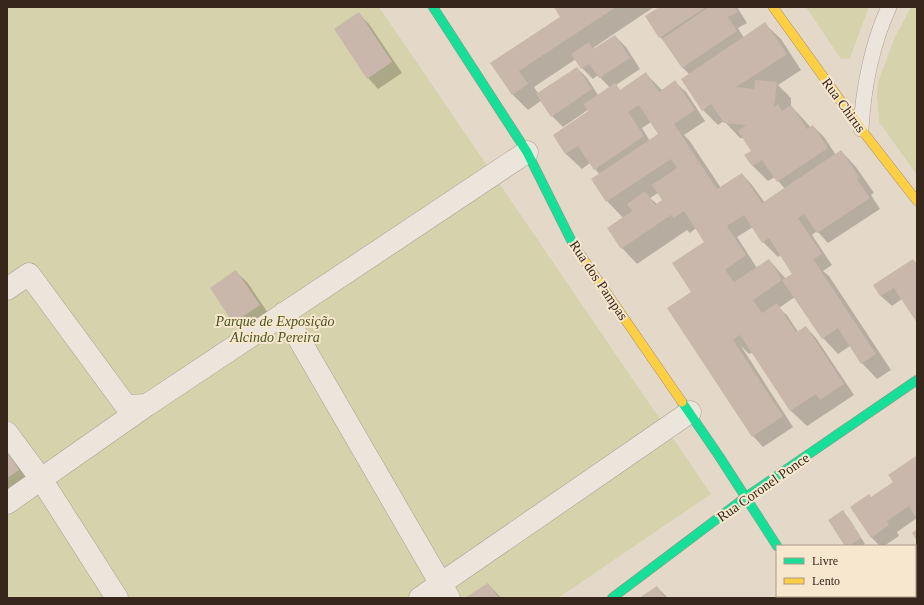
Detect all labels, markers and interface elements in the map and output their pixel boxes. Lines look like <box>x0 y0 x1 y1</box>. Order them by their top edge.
street label: Rua Chirus <box>819 75 868 135</box>
street label: Rua dos Pampas <box>566 238 631 323</box>
park label: Parque de Exposição Alcindo Pereira <box>214 314 335 345</box>
street label: Rua Coronel Ponce <box>714 450 812 525</box>
legend <box>776 545 916 597</box>
text: Livre <box>812 554 838 568</box>
text: Lento <box>812 574 840 588</box>

